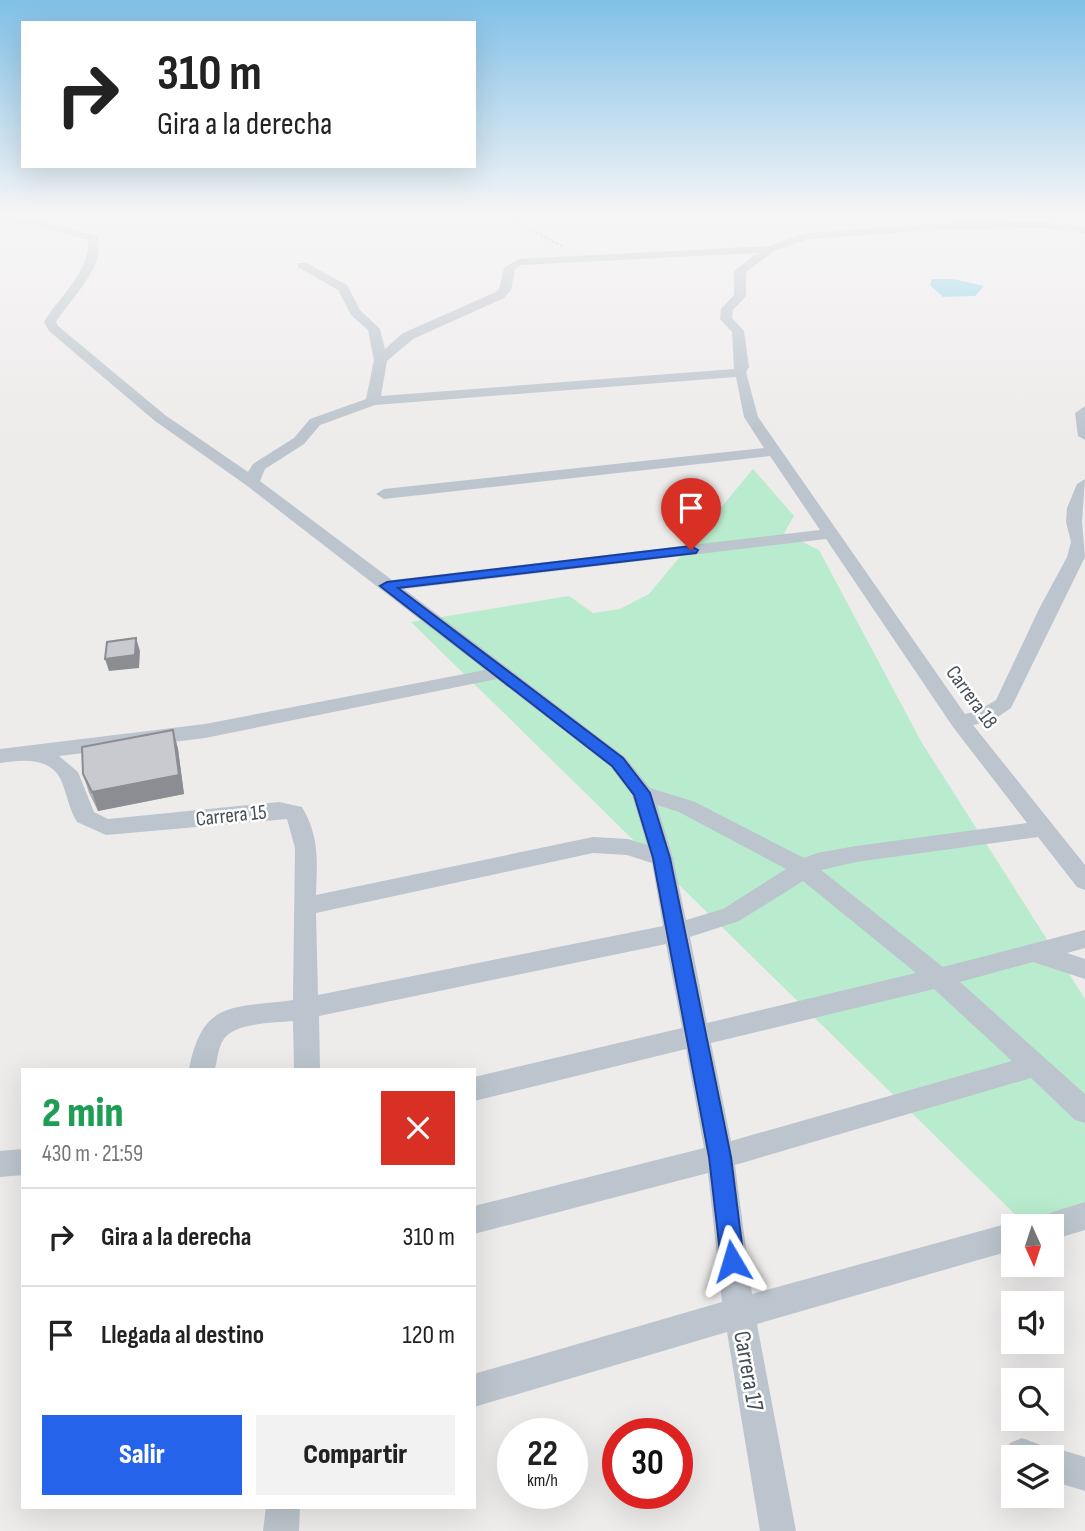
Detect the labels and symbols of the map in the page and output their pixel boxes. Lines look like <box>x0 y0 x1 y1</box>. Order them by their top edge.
pin <box>661 478 721 550</box>
street label: Carrera 18 <box>940 661 1003 734</box>
street label: Carrera 15 <box>194 799 268 832</box>
north arrow <box>1001 1214 1064 1278</box>
position arrow <box>695 1224 769 1298</box>
street label: Carrera 17 <box>727 1329 770 1414</box>
speed limit sign: 30 <box>602 1418 693 1509</box>

